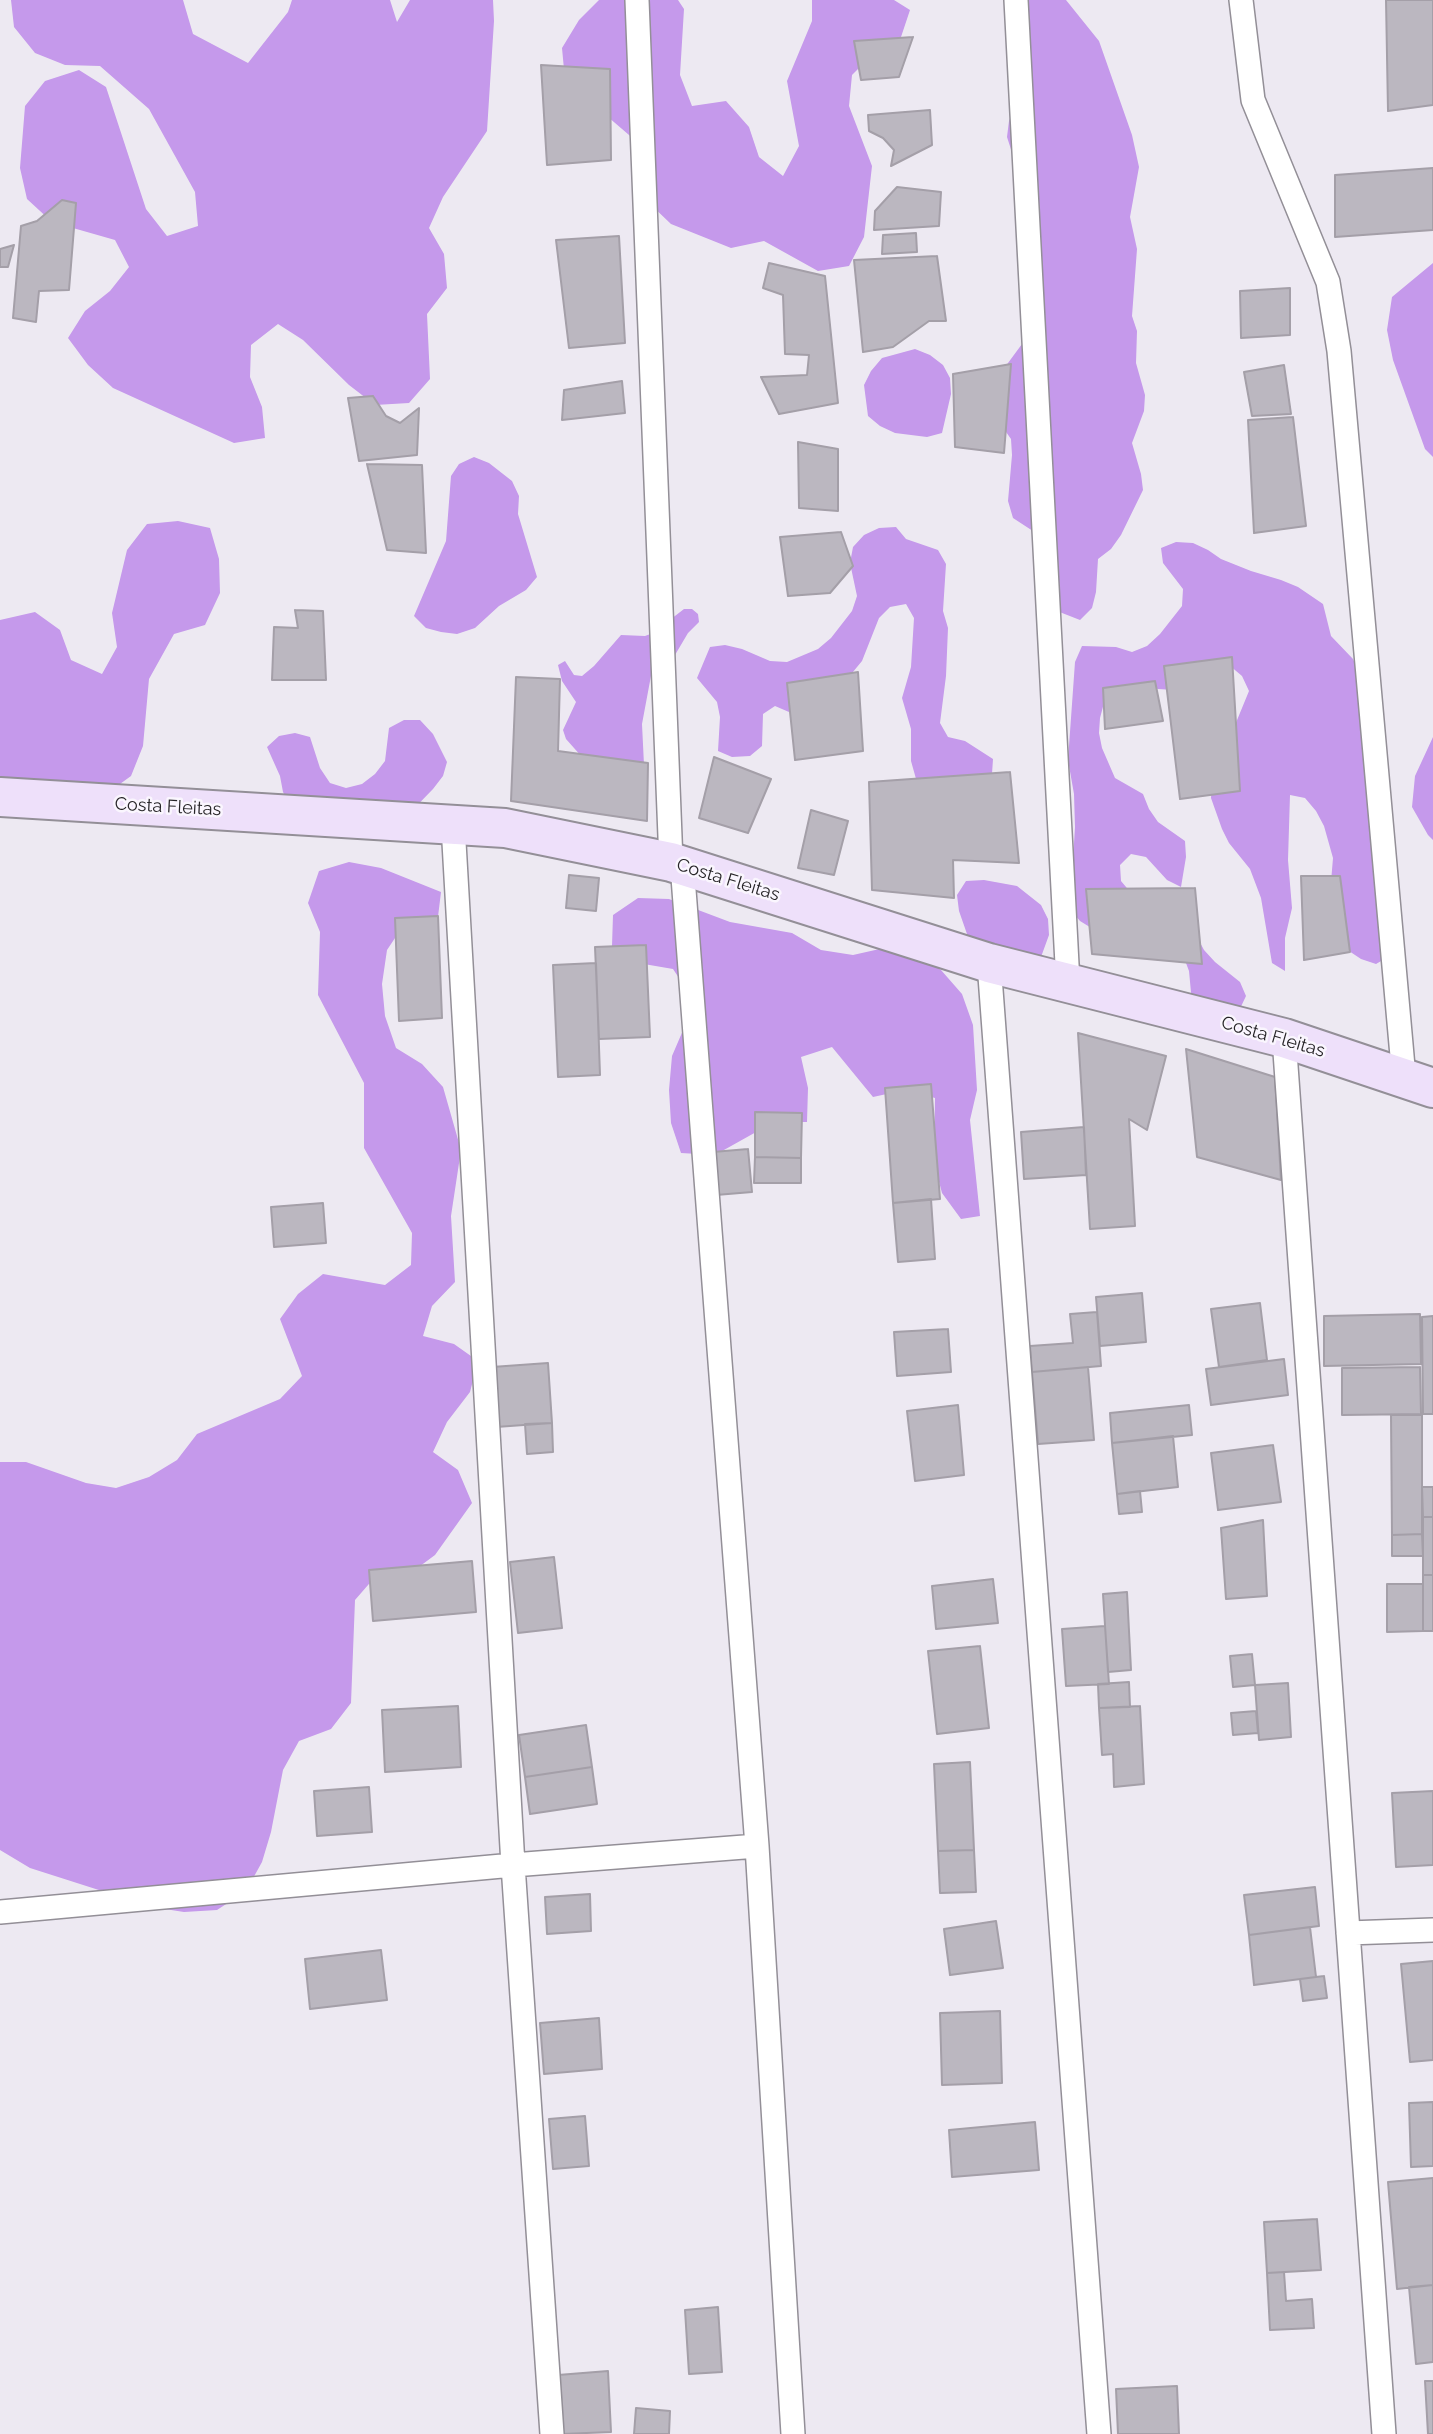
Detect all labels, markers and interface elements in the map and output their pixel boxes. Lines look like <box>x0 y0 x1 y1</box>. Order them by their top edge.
street label: Costa Fleitas <box>114 793 222 821</box>
street label: Costa Fleitas <box>674 854 782 906</box>
street label: Costa Fleitas <box>1219 1012 1327 1062</box>

